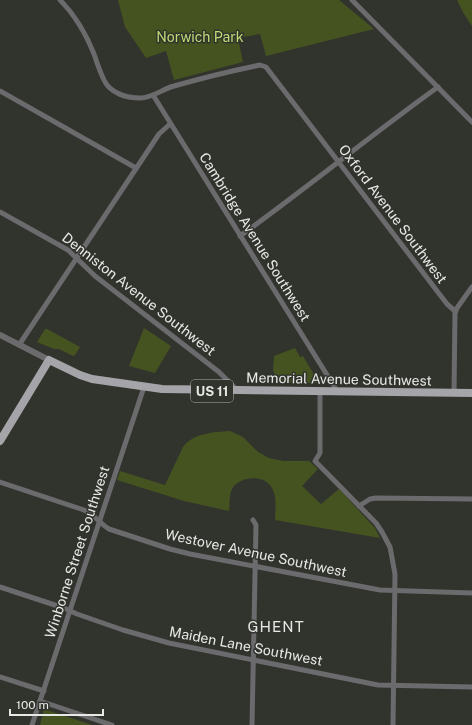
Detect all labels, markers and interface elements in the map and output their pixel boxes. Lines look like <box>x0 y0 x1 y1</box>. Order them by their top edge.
park label: Norwich Park <box>156 29 244 45</box>
street label: Oxford Avenue Southwest <box>336 141 450 287</box>
street label: Cambridge Avenue Southwest <box>196 150 314 324</box>
street label: Denniston Avenue Southwest <box>59 229 219 359</box>
street label: Memorial Avenue Southwest <box>246 369 432 389</box>
road number: US 11 <box>191 380 233 402</box>
street label: Winborne Street Southwest <box>42 464 112 640</box>
street label: Westover Avenue Southwest <box>164 526 348 580</box>
district label: GHENT <box>247 618 305 635</box>
street label: Maiden Lane Southwest <box>168 623 324 669</box>
scale bar <box>10 691 103 717</box>
text: 100 m <box>16 698 49 712</box>

